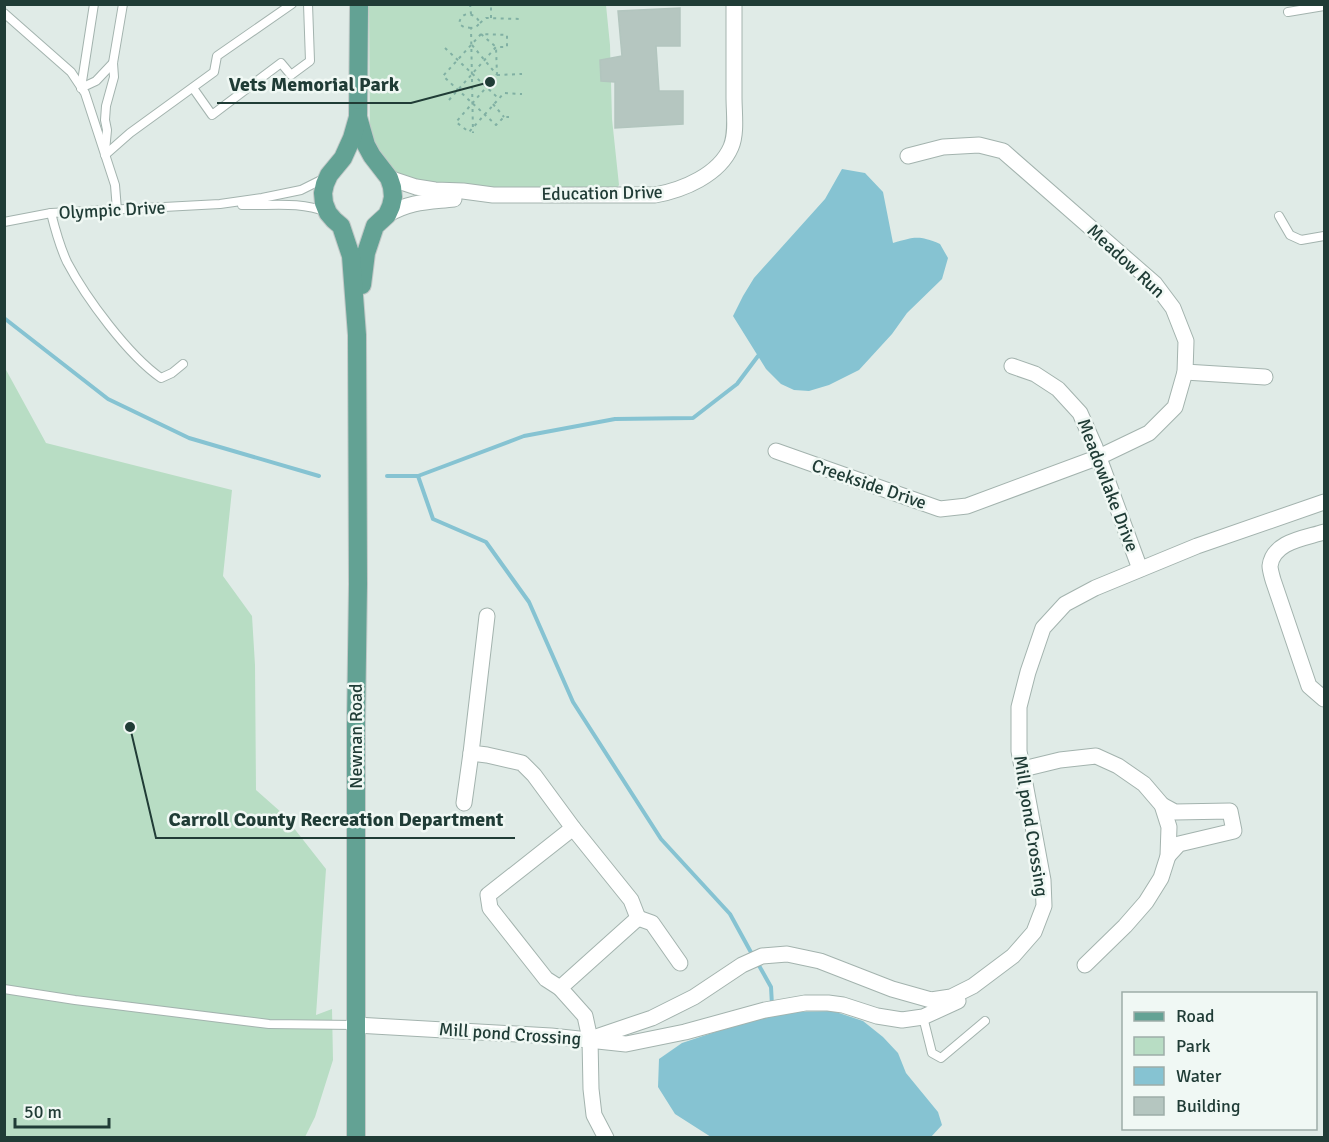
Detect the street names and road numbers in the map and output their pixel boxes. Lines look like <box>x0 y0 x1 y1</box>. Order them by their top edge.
street label: Education Drive <box>541 181 663 205</box>
street label: Olympic Drive <box>58 196 166 224</box>
street label: Meadow Run <box>1083 219 1169 303</box>
street label: Meadowlake Drive <box>1073 415 1143 555</box>
street label: Creekside Drive <box>809 454 929 514</box>
street label: Newnan Road <box>345 683 367 789</box>
street label: Mill pond Crossing <box>1009 754 1053 898</box>
street label: Mill pond Crossing <box>438 1018 582 1050</box>

